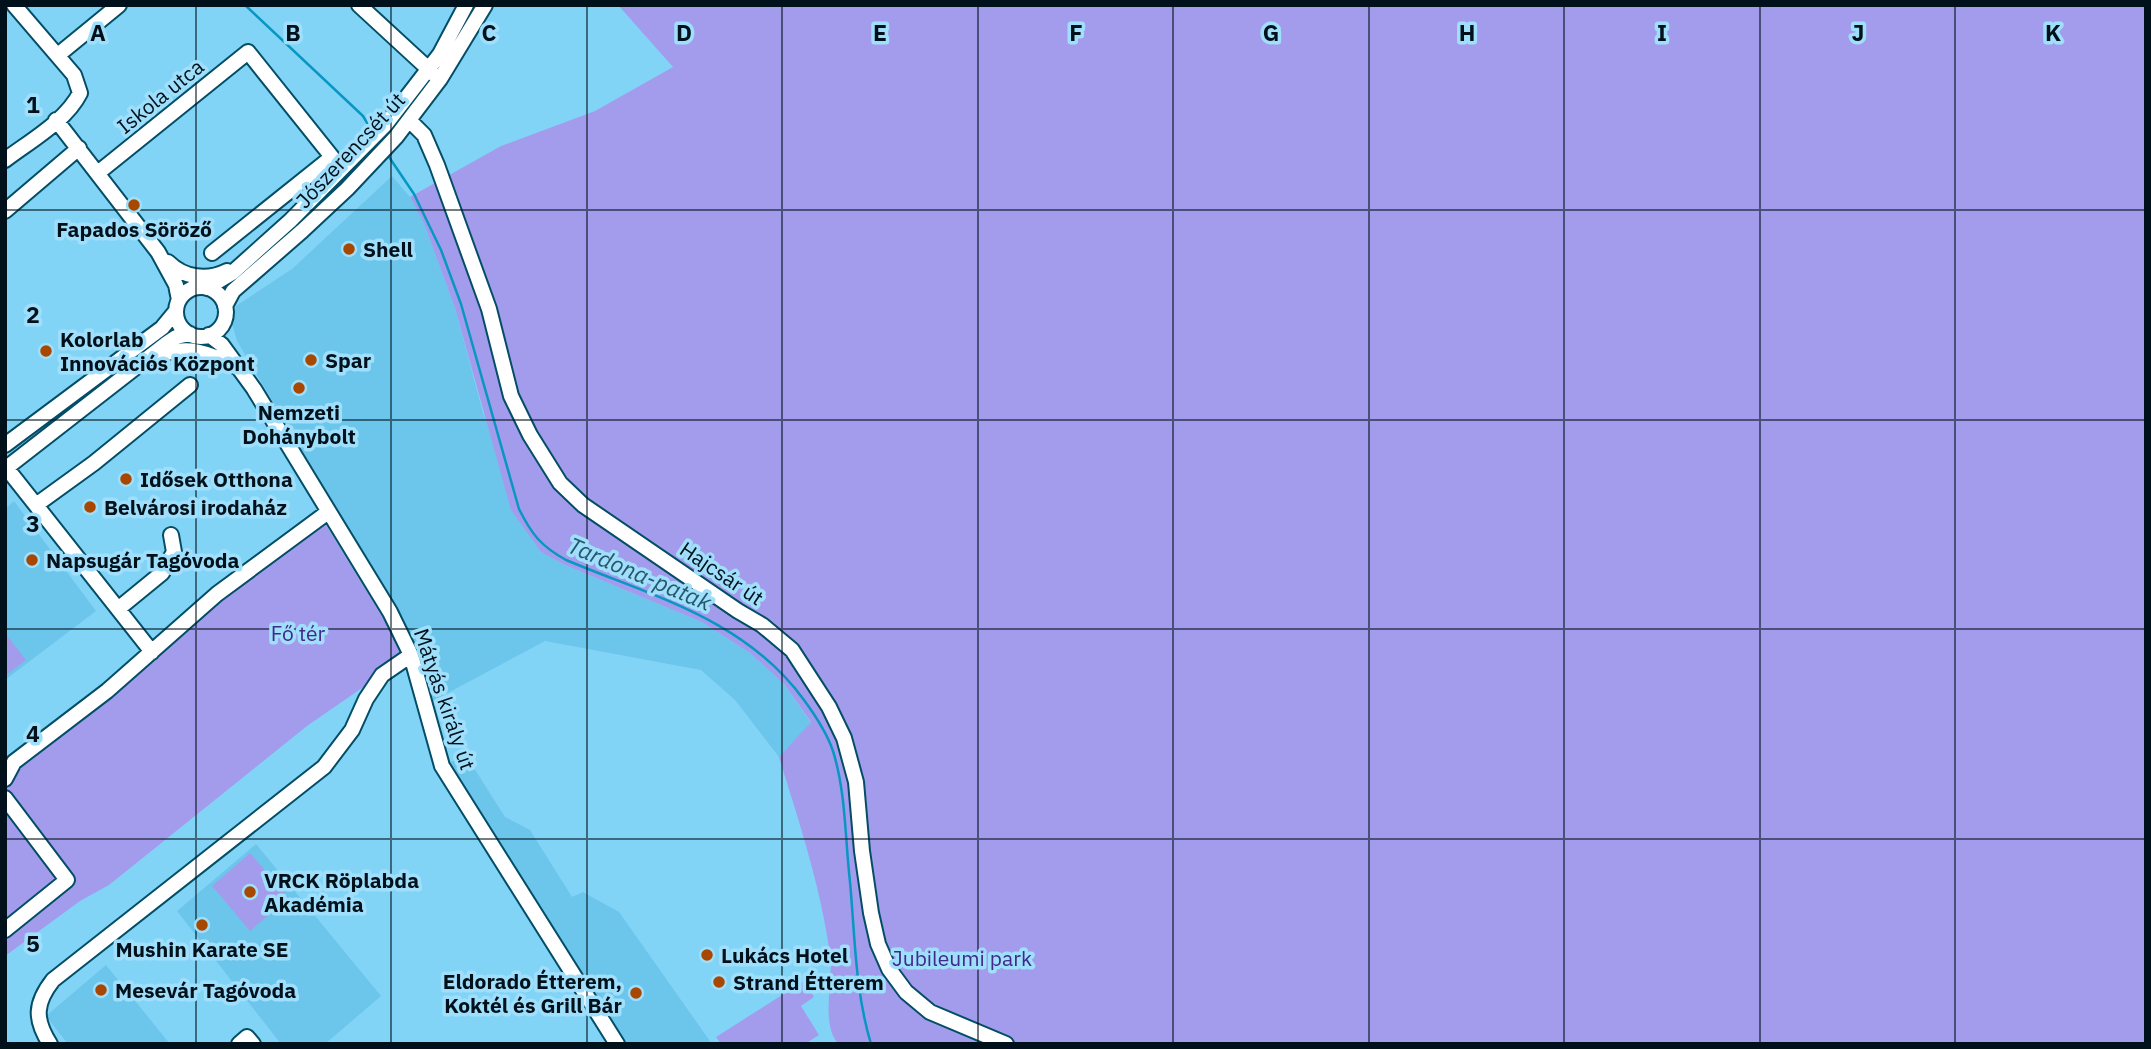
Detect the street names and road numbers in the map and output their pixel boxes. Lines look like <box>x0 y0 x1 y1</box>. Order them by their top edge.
street label: Iskola utca <box>111 52 209 140</box>
street label: Jószerencsét út <box>289 86 411 214</box>
street label: Hajcsár út <box>675 535 769 611</box>
street label: Mátyás király út <box>408 625 482 773</box>

